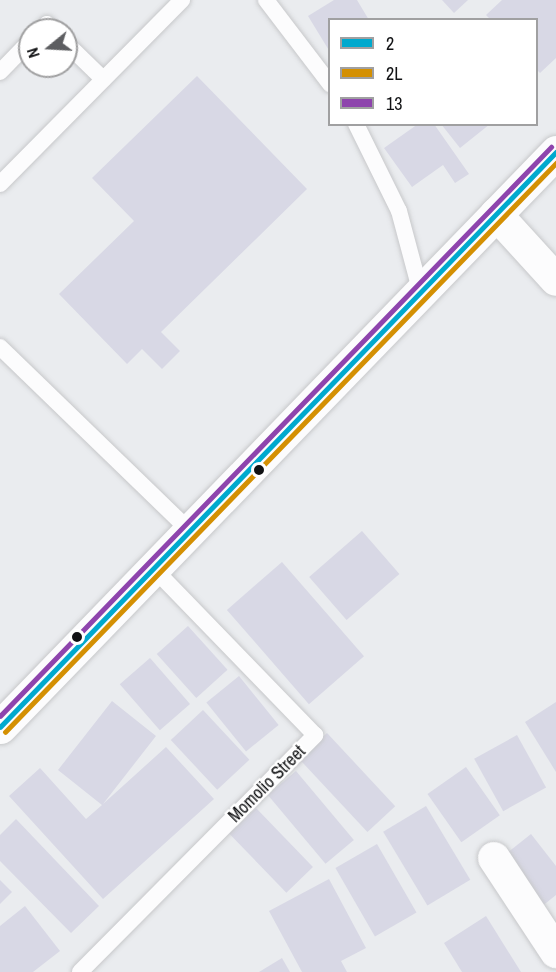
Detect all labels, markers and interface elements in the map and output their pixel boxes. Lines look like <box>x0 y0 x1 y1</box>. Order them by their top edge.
north arrow <box>18 18 78 78</box>
legend <box>328 18 538 126</box>
text: 2 <box>386 31 394 56</box>
text: N <box>21 45 45 61</box>
text: 2L <box>386 61 402 86</box>
text: 13 <box>386 91 402 116</box>
unlabelled marker <box>253 464 265 476</box>
unlabelled marker <box>71 631 83 643</box>
street label: Momolio Street <box>224 741 310 827</box>

